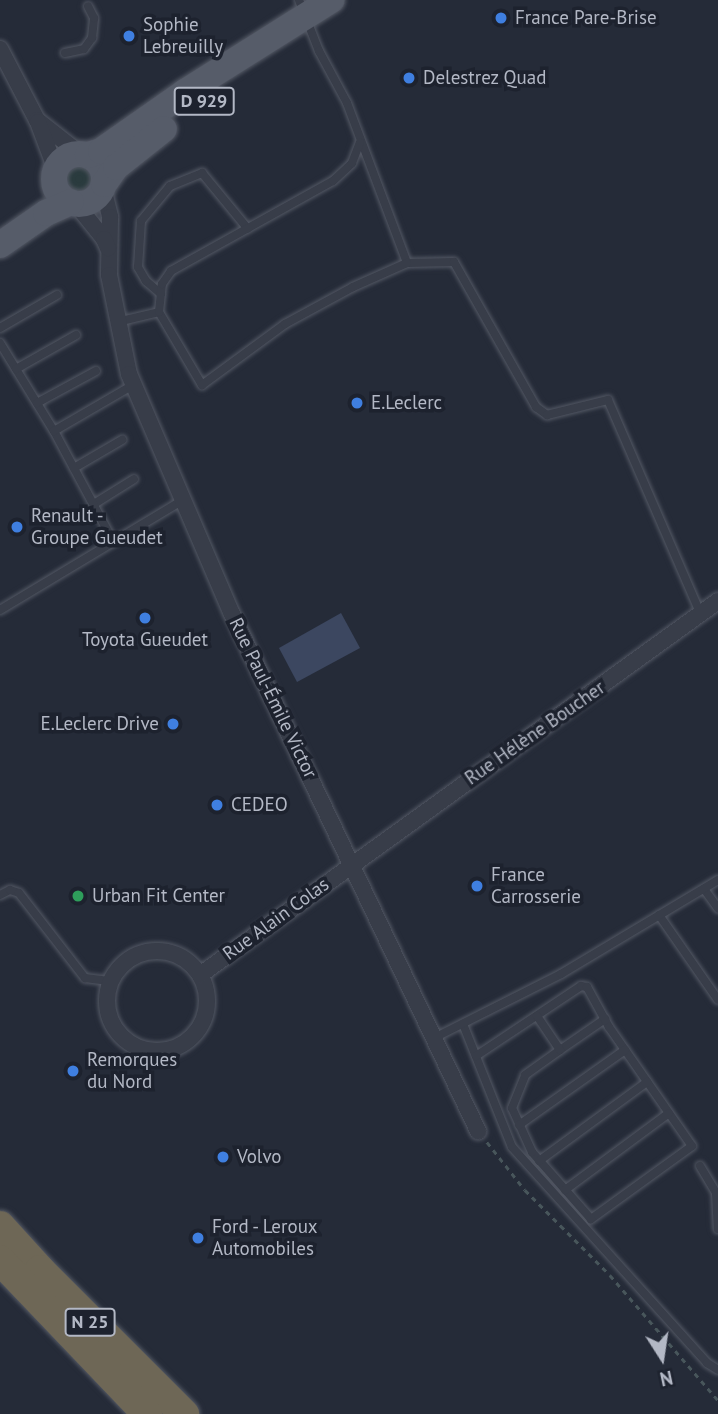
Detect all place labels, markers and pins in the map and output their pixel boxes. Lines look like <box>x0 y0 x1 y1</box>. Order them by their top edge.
place label: France Pare-Brise <box>515 7 657 29</box>
marker: France Pare-Brise <box>493 10 509 26</box>
place label: Sophie Lebreuilly <box>143 14 223 58</box>
marker: Sophie Lebreuilly <box>121 28 137 44</box>
place label: Delestrez Quad <box>423 67 547 89</box>
marker: Delestrez Quad <box>401 70 417 86</box>
place label: E.Leclerc <box>371 392 442 414</box>
marker: E.Leclerc <box>349 395 365 411</box>
place label: Renault - Groupe Gueudet <box>31 505 163 549</box>
marker: Renault - Groupe Gueudet <box>9 519 25 535</box>
marker: Toyota Gueudet <box>137 610 153 626</box>
place label: Toyota Gueudet <box>82 629 208 651</box>
place label: E.Leclerc Drive <box>40 713 159 735</box>
marker: E.Leclerc Drive <box>165 716 181 732</box>
place label: CEDEO <box>231 794 288 816</box>
marker: CEDEO <box>209 797 225 813</box>
place label: France Carrosserie <box>491 864 581 908</box>
marker: France Carrosserie <box>469 878 485 894</box>
place label: Urban Fit Center <box>92 885 225 907</box>
marker: Urban Fit Center <box>70 888 86 904</box>
place label: Remorques du Nord <box>87 1049 177 1093</box>
marker: Remorques du Nord <box>65 1063 81 1079</box>
place label: Volvo <box>237 1146 282 1168</box>
marker: Volvo <box>215 1149 231 1165</box>
place label: Ford - Leroux Automobiles <box>212 1216 321 1260</box>
marker: Ford - Leroux Automobiles <box>190 1230 206 1246</box>

